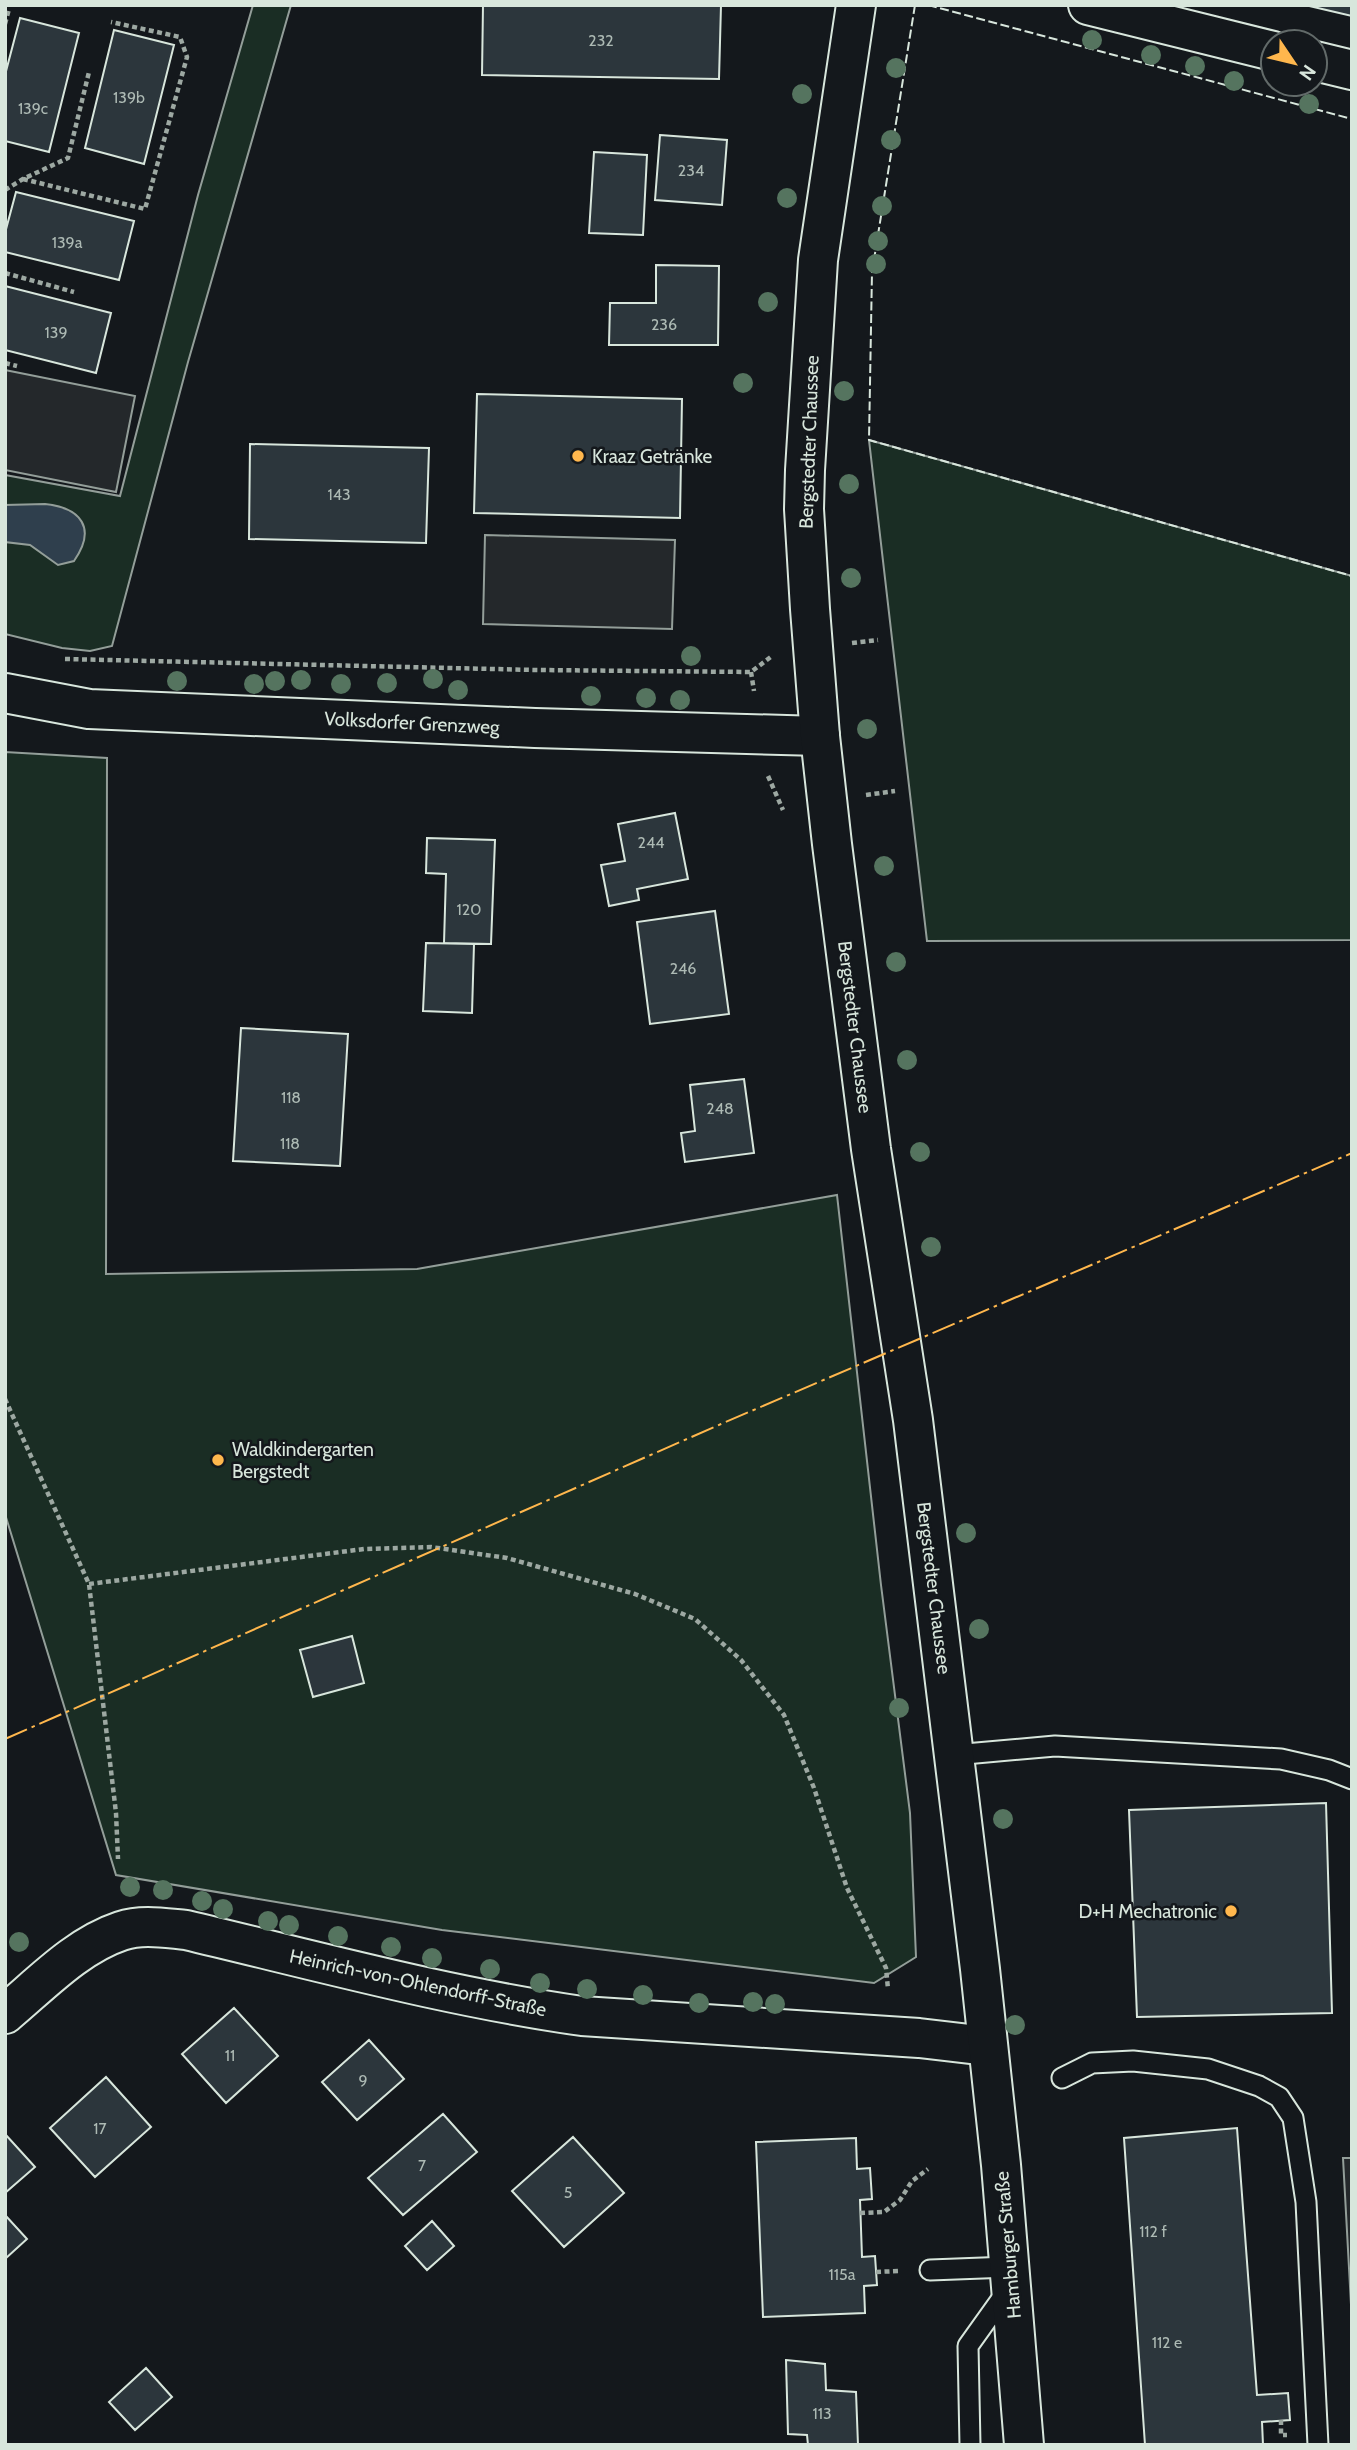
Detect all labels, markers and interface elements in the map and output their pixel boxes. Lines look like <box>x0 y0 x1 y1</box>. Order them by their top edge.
north arrow <box>1259 28 1329 98</box>
house number: 232 <box>588 31 614 50</box>
text: N <box>1294 60 1321 85</box>
house number: 139b <box>113 88 145 107</box>
house number: 139c <box>18 99 48 118</box>
house number: 234 <box>678 161 704 180</box>
house number: 139a <box>52 233 83 252</box>
house number: 236 <box>651 315 677 334</box>
house number: 139 <box>45 323 67 342</box>
street label: Bergstedter Chaussee <box>794 355 824 529</box>
place label: Kraaz Getränke <box>592 445 713 468</box>
marker: Kraaz Getränke <box>570 448 586 464</box>
house number: 143 <box>327 485 351 504</box>
street label: Volksdorfer Grenzweg <box>324 707 501 739</box>
house number: 244 <box>638 833 664 852</box>
house number: 120 <box>457 900 481 919</box>
street label: Bergstedter Chaussee <box>833 939 877 1115</box>
house number: 246 <box>670 959 696 978</box>
house number: 118 <box>281 1088 301 1107</box>
house number: 248 <box>706 1099 734 1118</box>
house number: 118 <box>280 1134 300 1153</box>
place label: Waldkindergarten Bergstedt <box>232 1438 374 1483</box>
marker: Waldkindergarten Bergstedt <box>210 1452 226 1468</box>
street label: Bergstedter Chaussee <box>912 1500 956 1676</box>
place label: D+H Mechatronic <box>1078 1900 1217 1923</box>
marker: D+H Mechatronic <box>1223 1903 1239 1919</box>
street label: Heinrich-von-Ohlendorff-Straße <box>287 1945 549 2022</box>
house number: 11 <box>225 2046 235 2065</box>
house number: 9 <box>358 2071 368 2090</box>
house number: 17 <box>93 2119 107 2138</box>
house number: 7 <box>418 2156 426 2175</box>
street label: Hamburger Straße <box>990 2170 1026 2320</box>
house number: 5 <box>564 2183 572 2202</box>
house number: 112 f <box>1139 2222 1168 2241</box>
house number: 115a <box>829 2265 856 2284</box>
house number: 112 e <box>1152 2333 1182 2352</box>
house number: 113 <box>812 2404 832 2423</box>

